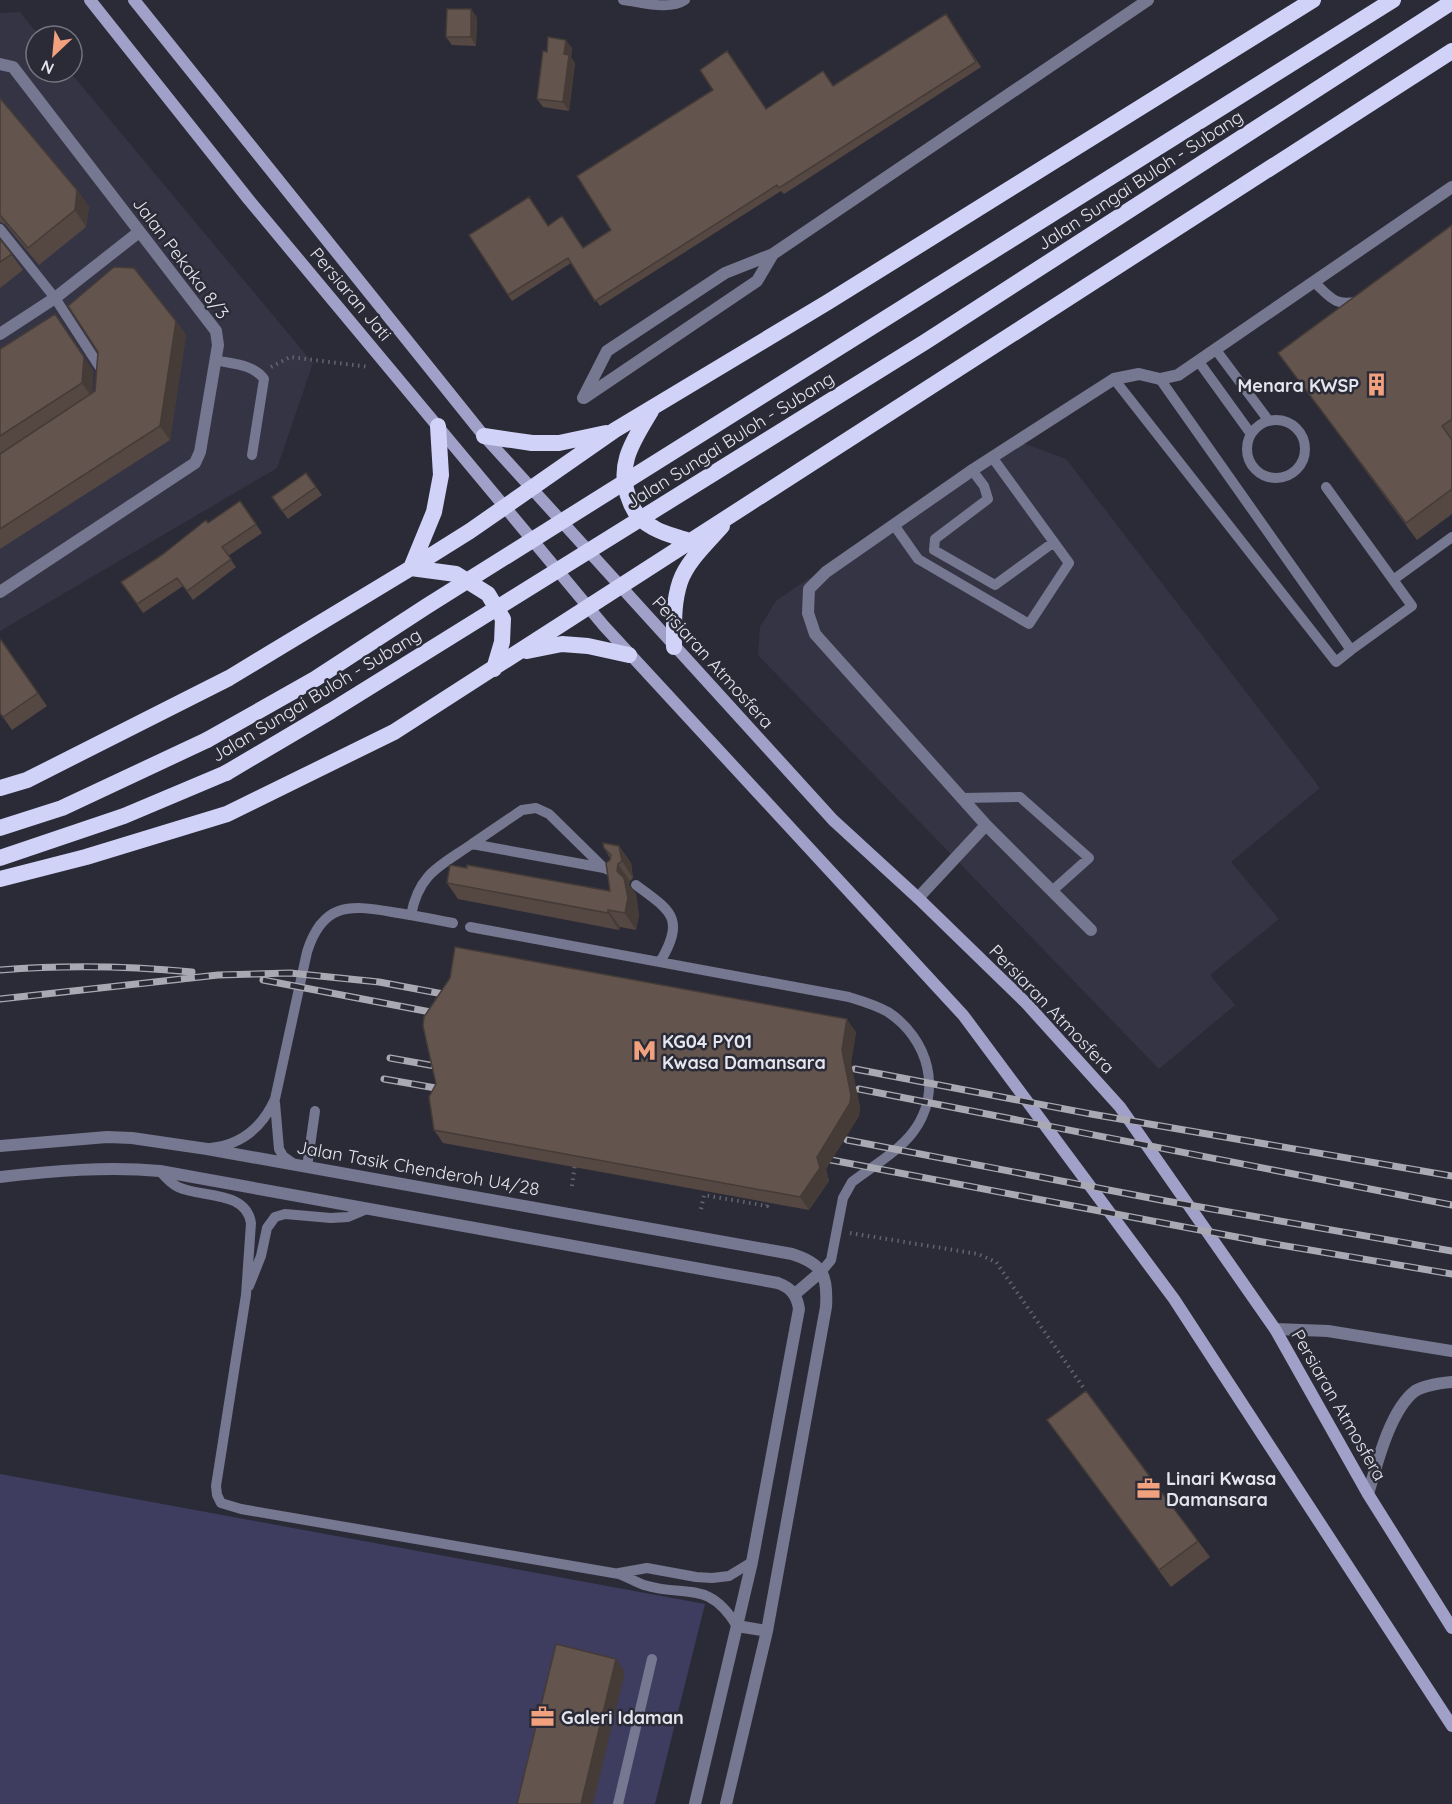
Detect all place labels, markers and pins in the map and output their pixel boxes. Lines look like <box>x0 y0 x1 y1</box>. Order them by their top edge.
building icon: Menara KWSP <box>1364 372 1390 398</box>
place label: Menara KWSP <box>1238 374 1359 397</box>
place label: KG04 PY01 Kwasa Damansara <box>662 1030 826 1074</box>
metro station icon: KG04 PY01 Kwasa Damansara <box>631 1038 657 1064</box>
place label: Linari Kwasa Damansara <box>1166 1467 1276 1511</box>
office icon: Linari Kwasa Damansara <box>1135 1475 1161 1501</box>
office icon: Galeri Idaman <box>530 1704 556 1730</box>
place label: Galeri Idaman <box>561 1706 684 1729</box>

